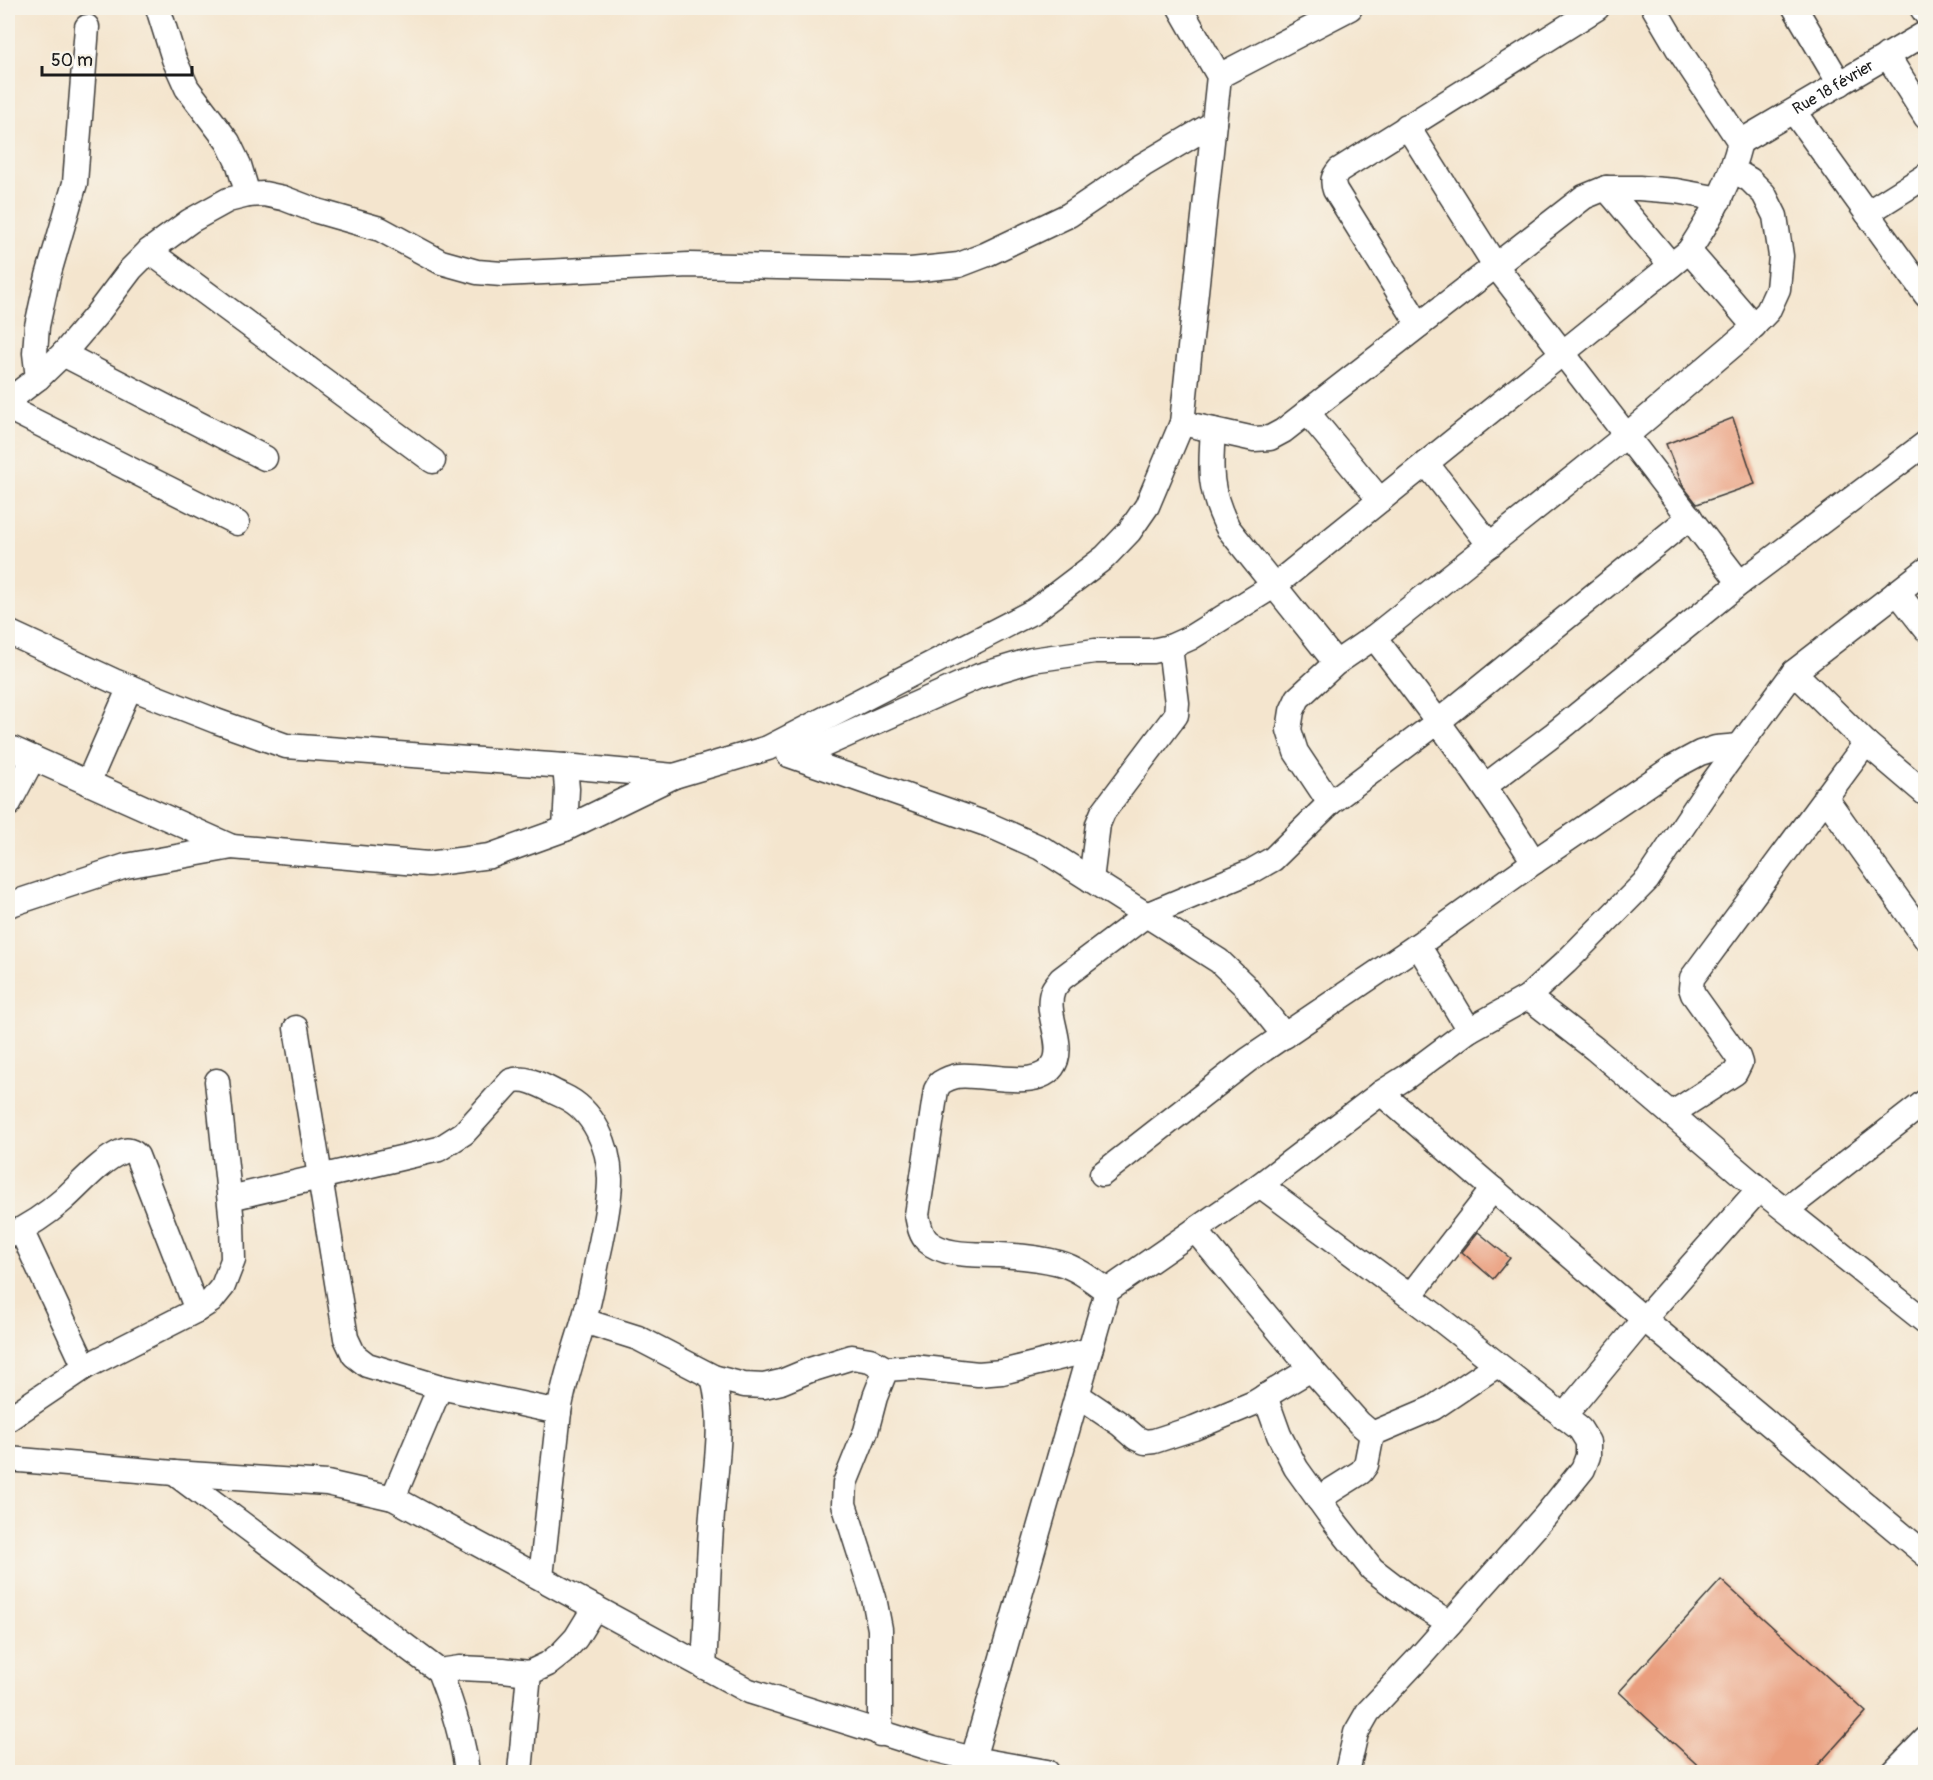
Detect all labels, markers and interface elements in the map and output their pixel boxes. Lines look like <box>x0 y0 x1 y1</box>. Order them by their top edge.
scale bar <box>42 39 192 77</box>
text: 50 m <box>51 49 93 72</box>
street label: Rue 18 février <box>1789 56 1878 119</box>

